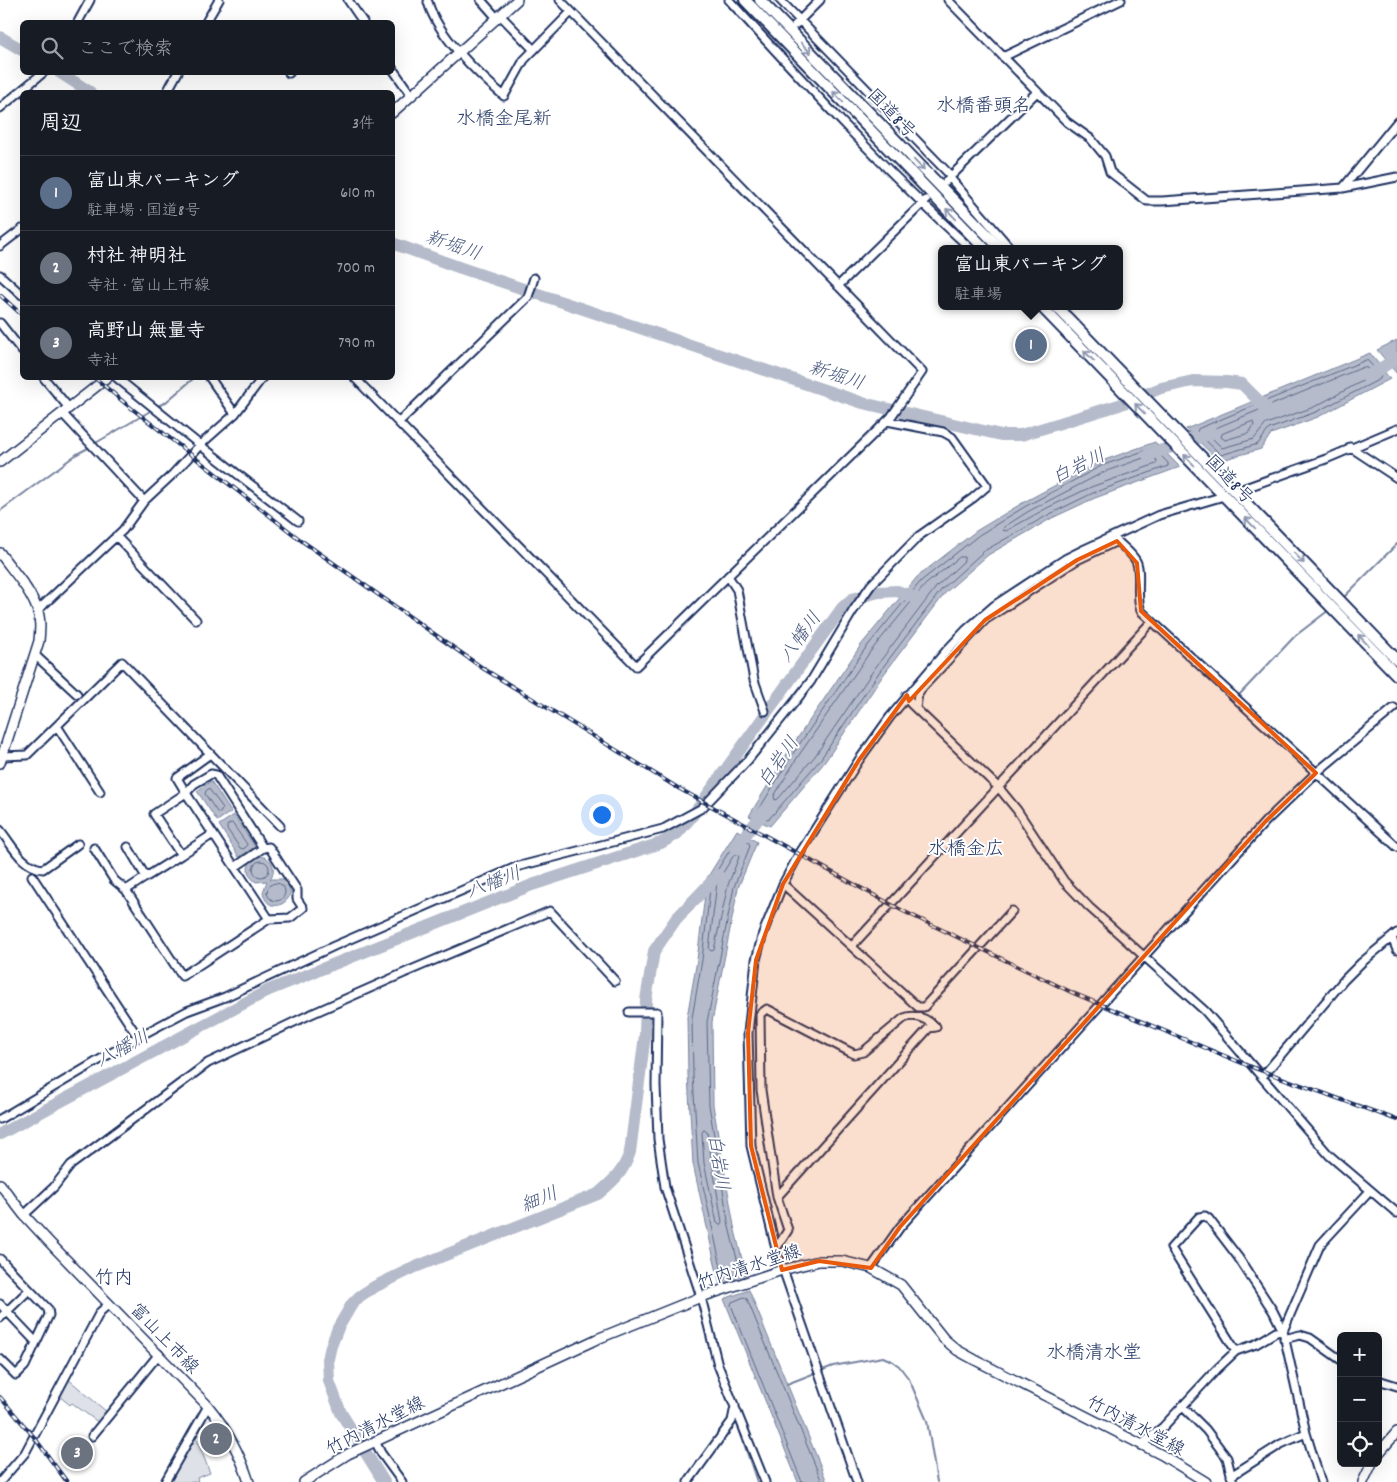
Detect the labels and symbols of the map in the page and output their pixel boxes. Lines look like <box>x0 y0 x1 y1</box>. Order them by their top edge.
one-way arrow <box>800 41 812 54</box>
street label: 国道8号 <box>860 84 920 145</box>
one-way arrow <box>832 90 844 103</box>
district label: 水橋番頭名 <box>936 94 1032 121</box>
district label: 水橋金尾新 <box>456 107 552 134</box>
one-way arrow <box>913 158 925 171</box>
one-way arrow <box>945 207 957 220</box>
water label: 新堀川 <box>422 225 484 269</box>
pin: 1 <box>1015 326 1047 364</box>
one-way arrow <box>1083 350 1095 362</box>
water label: 新堀川 <box>805 356 867 399</box>
one-way arrow <box>1134 403 1146 415</box>
water label: 白岩川 <box>1048 444 1111 493</box>
street label: 国道8号 <box>1198 450 1258 511</box>
one-way arrow <box>1183 453 1195 466</box>
one-way arrow <box>1244 517 1256 529</box>
one-way arrow <box>1293 552 1305 565</box>
water label: 八幡川 <box>774 607 830 669</box>
one-way arrow <box>1357 634 1369 646</box>
water label: 白岩川 <box>752 732 807 794</box>
your location <box>589 802 615 828</box>
district label: 水橋金広 <box>928 837 1004 864</box>
water label: 八幡川 <box>463 861 526 907</box>
water label: 八幡川 <box>92 1025 155 1075</box>
water label: 白岩川 <box>699 1132 734 1193</box>
water label: 細川 <box>518 1182 563 1221</box>
street label: 竹内清水堂線 <box>695 1240 805 1297</box>
district label: 竹内 <box>95 1266 133 1293</box>
street label: 富山上市線 <box>123 1299 203 1381</box>
district label: 水橋清水堂 <box>1046 1341 1142 1368</box>
street label: 竹内清水堂線 <box>1081 1391 1188 1464</box>
street label: 竹内清水堂線 <box>322 1392 430 1463</box>
pin: 2 <box>200 1420 232 1458</box>
pin: 3 <box>61 1434 93 1472</box>

